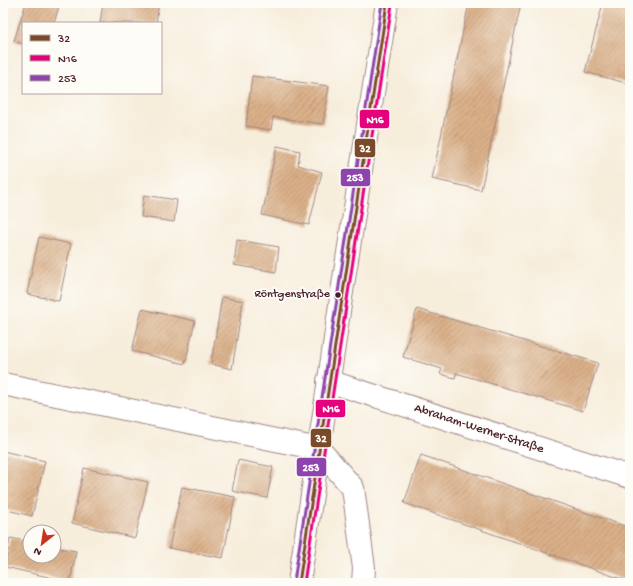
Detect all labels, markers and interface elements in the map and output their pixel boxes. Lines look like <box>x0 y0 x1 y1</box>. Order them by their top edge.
legend <box>22 22 162 94</box>
text: 32 <box>57 33 70 47</box>
text: N16 <box>58 53 78 67</box>
text: 253 <box>58 73 76 87</box>
line badge: N16 <box>359 109 390 129</box>
text: N16 <box>366 115 384 127</box>
line badge: 32 <box>354 138 376 158</box>
text: 32 <box>358 144 371 156</box>
line badge: 253 <box>340 168 371 187</box>
text: 253 <box>347 173 364 185</box>
place label: Röntgenstraße <box>254 288 331 302</box>
marker: Röntgenstraße <box>333 290 343 300</box>
line badge: N16 <box>315 399 346 418</box>
street label: Abraham-Werner-Straße <box>412 401 546 457</box>
text: N16 <box>322 404 340 416</box>
line badge: 32 <box>310 428 332 448</box>
text: 32 <box>314 434 327 446</box>
line badge: 253 <box>296 457 327 477</box>
text: 253 <box>303 463 320 475</box>
north arrow <box>22 524 62 564</box>
text: N <box>32 544 44 558</box>

